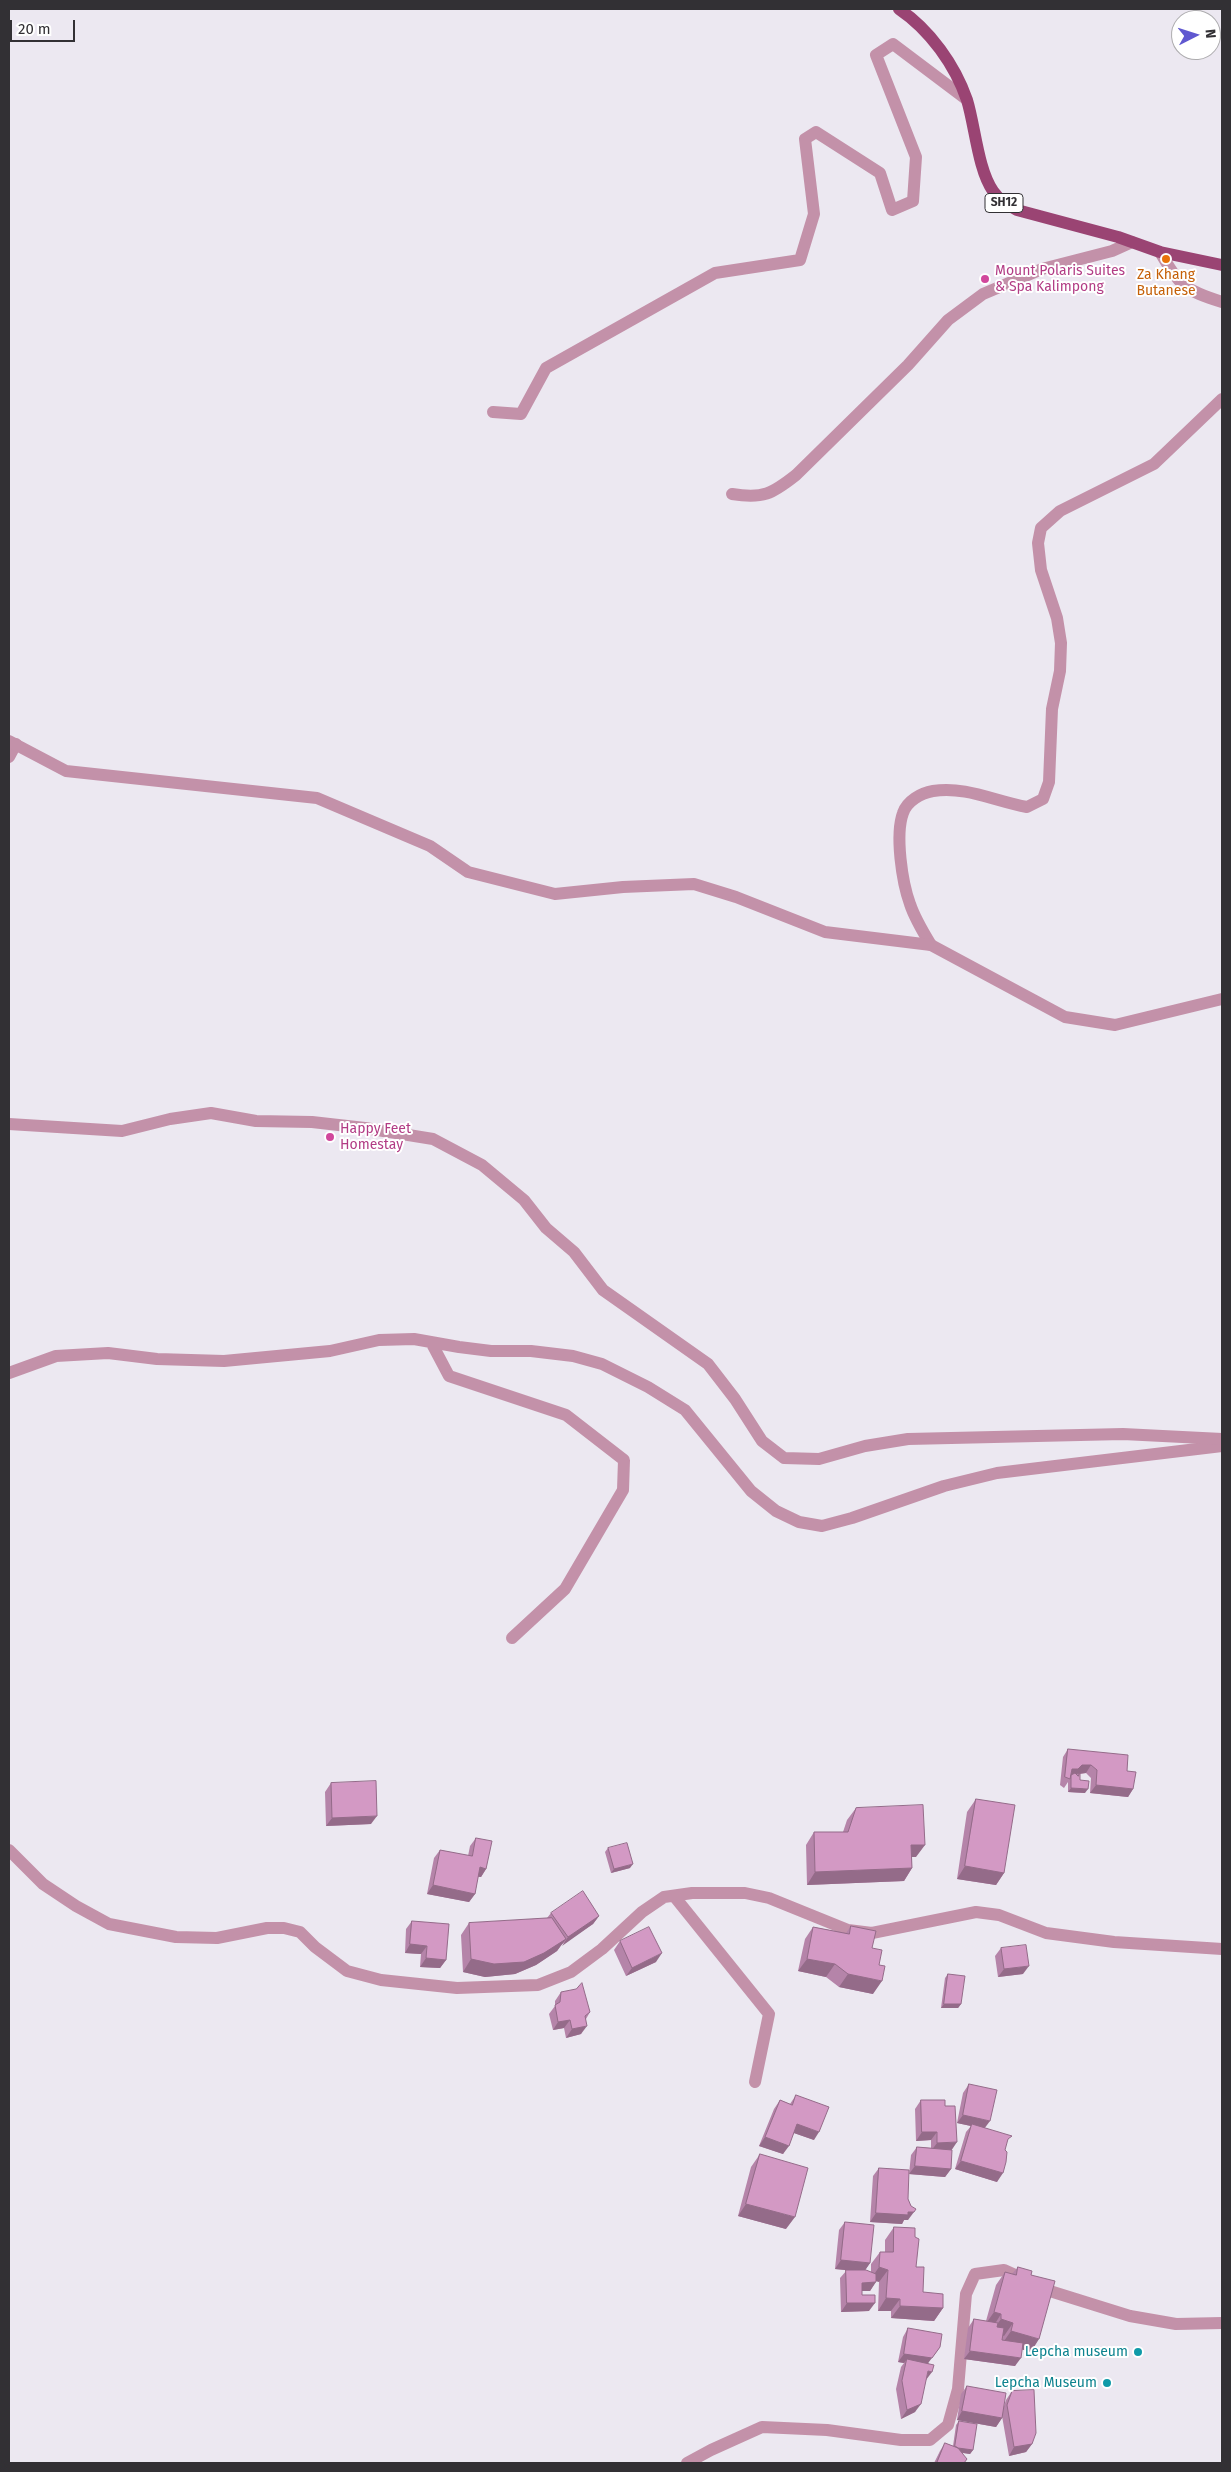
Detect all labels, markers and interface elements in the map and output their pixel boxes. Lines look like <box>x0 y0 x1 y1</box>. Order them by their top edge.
scale bar <box>12 10 78 42</box>
north arrow <box>1171 10 1221 60</box>
text: 20 m <box>18 20 51 38</box>
text: N <box>1202 28 1219 39</box>
road number: SH12 <box>985 194 1023 212</box>
marker: Za Khang Butanese <box>1160 253 1172 265</box>
place label: Mount Polaris Suites & Spa Kalimpong <box>995 263 1125 296</box>
place label: Za Khang Butanese <box>1136 267 1196 300</box>
marker: Mount Polaris Suites & Spa Kalimpong <box>979 273 991 285</box>
place label: Happy Feet Homestay <box>340 1121 411 1154</box>
marker: Happy Feet Homestay <box>324 1131 336 1143</box>
place label: Lepcha museum <box>1025 2344 1128 2360</box>
marker: Lepcha museum <box>1132 2346 1144 2358</box>
place label: Lepcha Museum <box>995 2375 1097 2391</box>
marker: Lepcha Museum <box>1101 2377 1113 2389</box>

